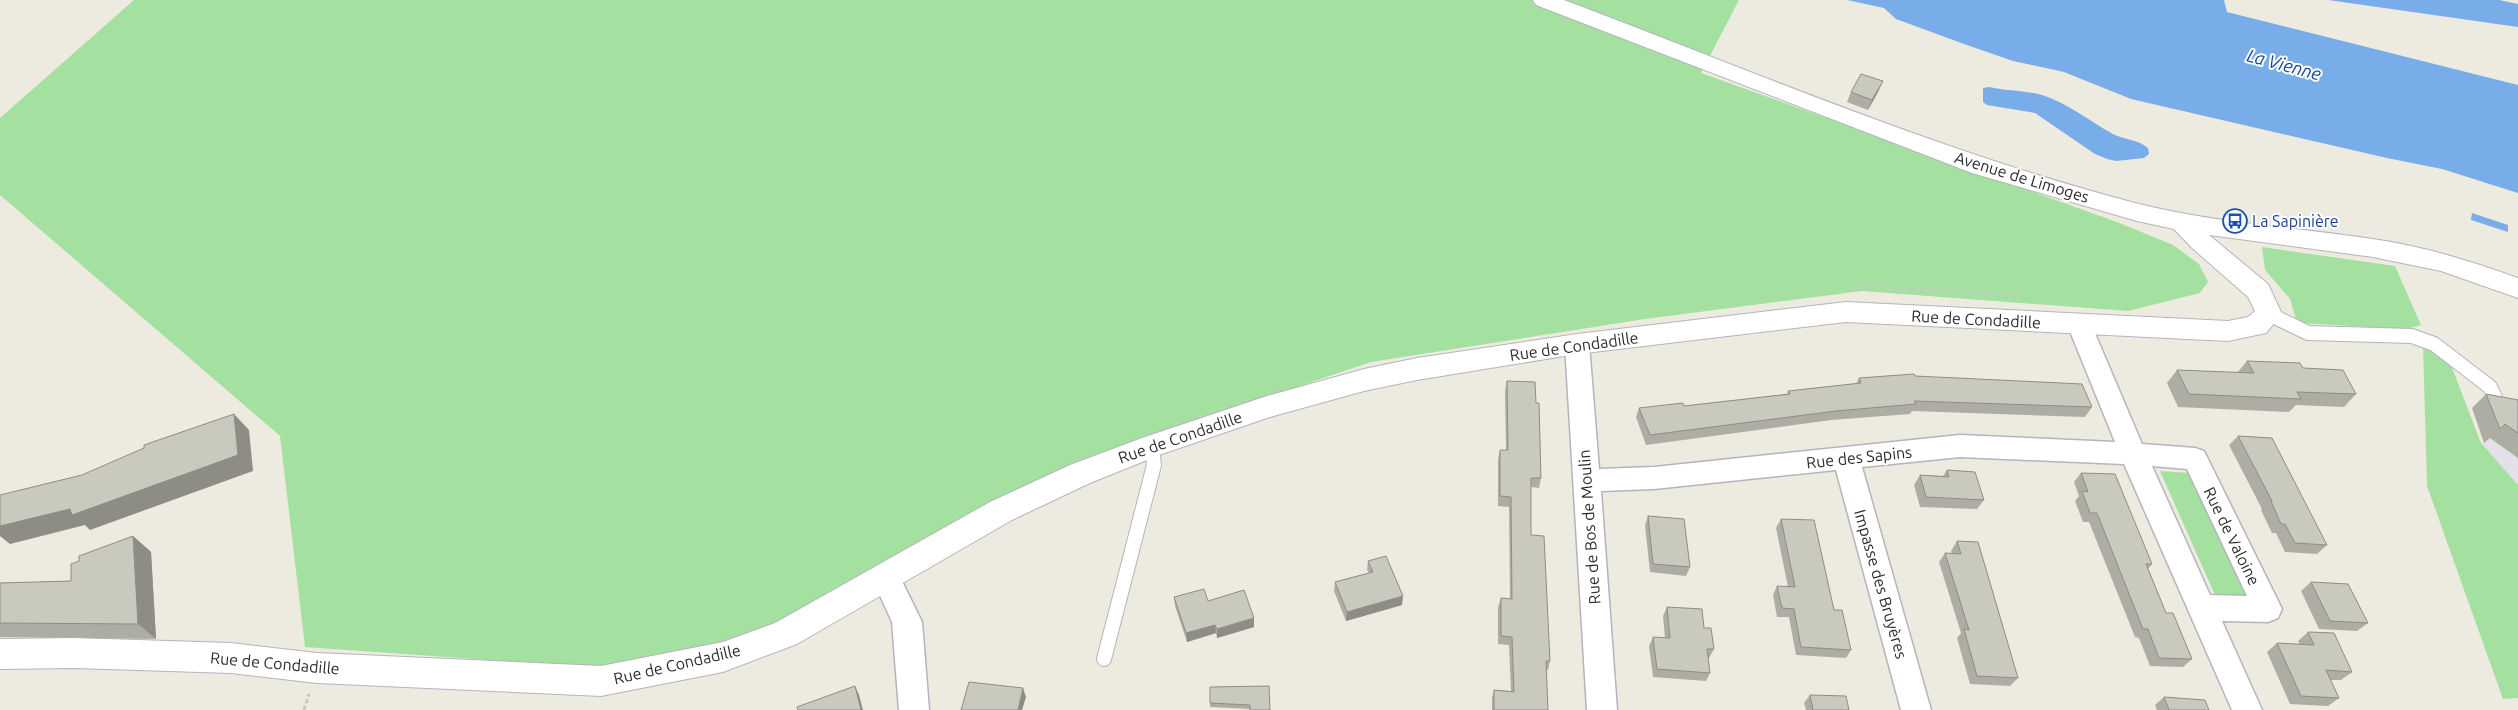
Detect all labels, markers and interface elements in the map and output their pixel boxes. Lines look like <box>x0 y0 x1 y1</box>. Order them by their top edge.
water label: La Vienne <box>2245 45 2323 84</box>
street label: Avenue de Limoges <box>1953 148 2091 206</box>
bus stop icon: La Sapinière <box>2222 208 2248 234</box>
place label: La Sapinière <box>2252 212 2339 230</box>
street label: Rue de Condadille <box>1911 307 2041 331</box>
street label: Rue de Condadille <box>1508 328 1640 364</box>
street label: Rue de Condadille <box>1116 407 1244 467</box>
street label: Rue des Sapins <box>1805 442 1913 472</box>
street label: Rue de Bos de Moulin <box>1575 449 1603 605</box>
street label: Rue de Valoine <box>2200 484 2264 588</box>
street label: Impasse des Bruyères <box>1851 507 1911 661</box>
street label: Rue de Condadille <box>612 641 742 687</box>
street label: Rue de Condadille <box>210 648 340 678</box>

